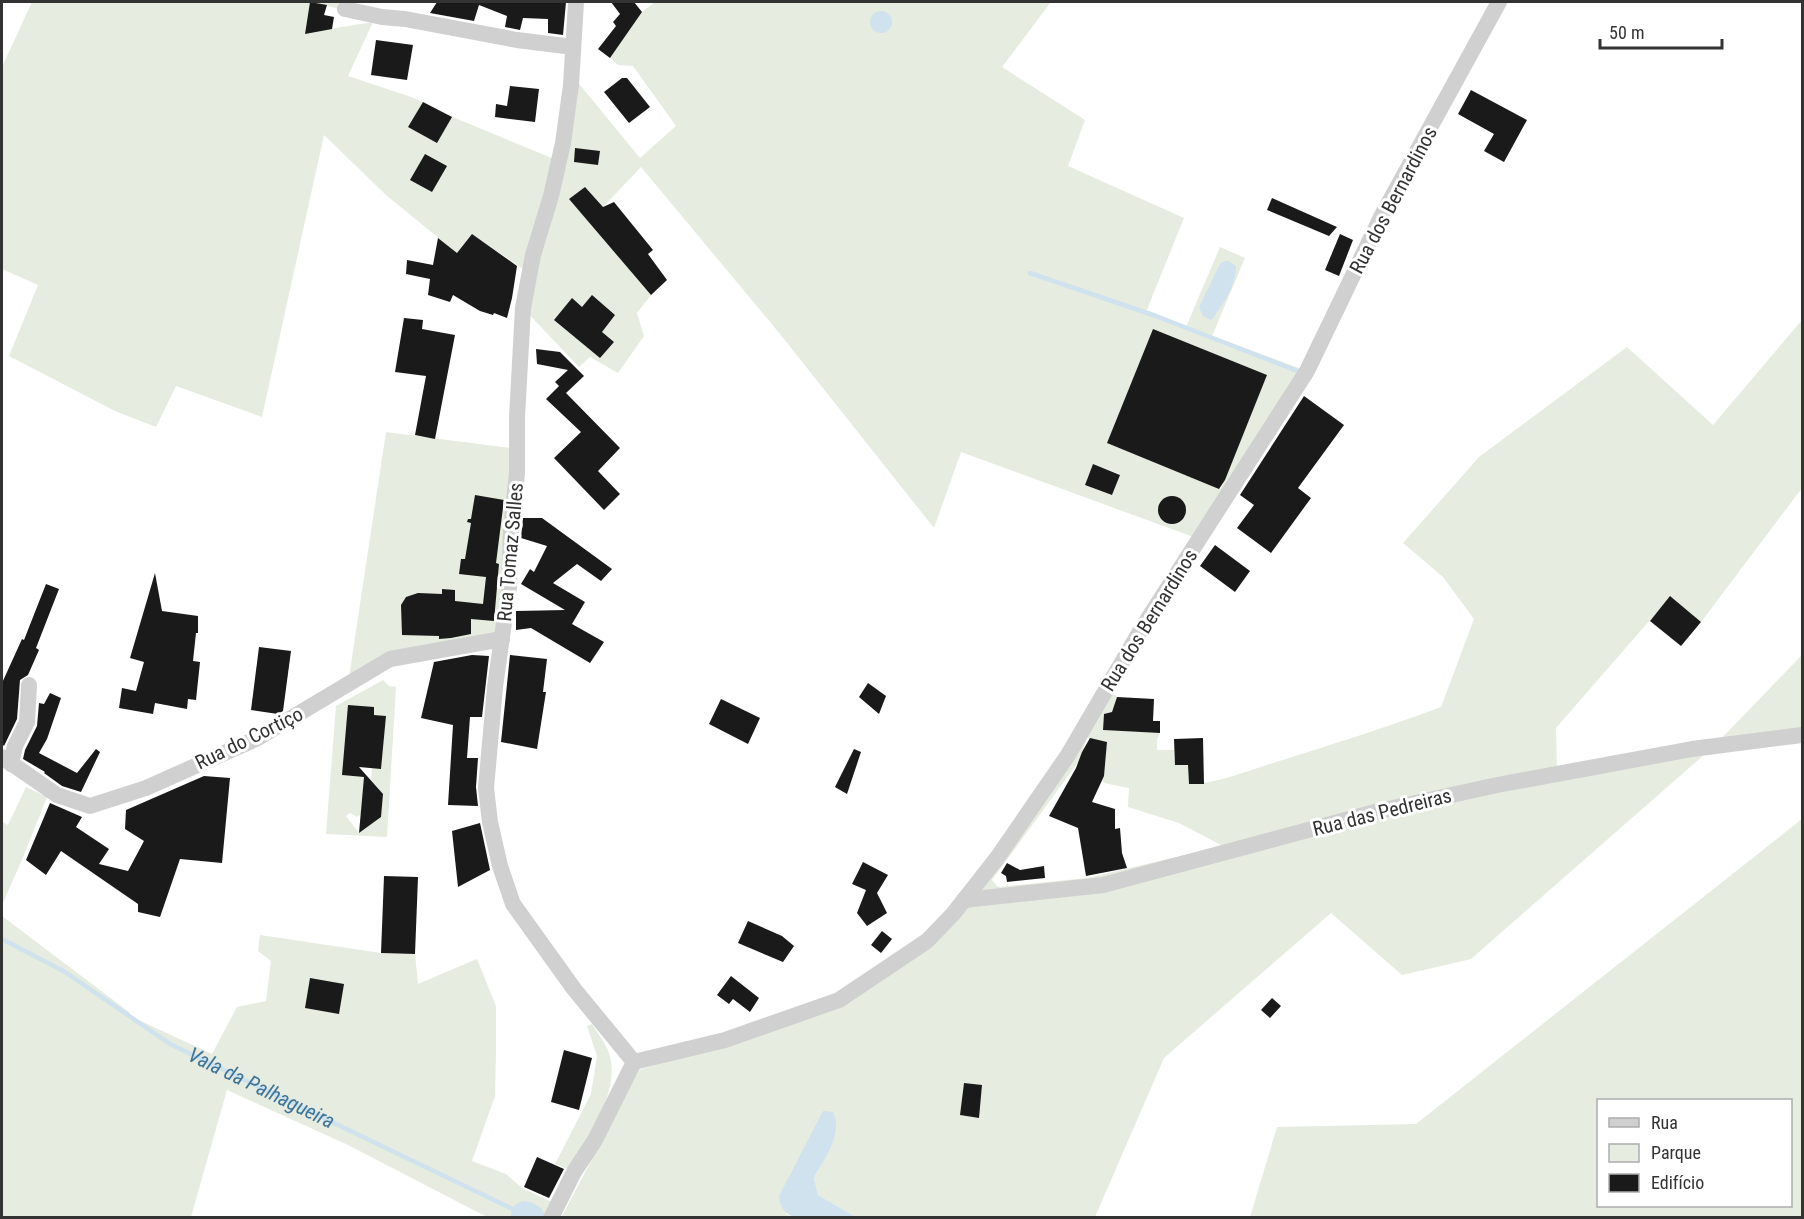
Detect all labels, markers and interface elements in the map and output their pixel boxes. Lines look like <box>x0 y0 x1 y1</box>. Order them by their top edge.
scale bar <box>1600 12 1722 50</box>
text: 50 m <box>1609 22 1644 43</box>
street label: Rua dos Bernardinos <box>1344 122 1442 278</box>
street label: Rua Tomaz Salles <box>492 482 528 622</box>
street label: Rua dos Bernardinos <box>1096 545 1202 695</box>
street label: Rua do Cortiço <box>191 702 307 774</box>
street label: Rua das Pedreiras <box>1310 783 1454 841</box>
water label: Vala da Palhagueira <box>184 1043 339 1134</box>
legend <box>1597 1099 1792 1207</box>
text: Rua <box>1651 1112 1678 1133</box>
text: Parque <box>1651 1142 1701 1163</box>
text: Edifício <box>1651 1172 1704 1193</box>

